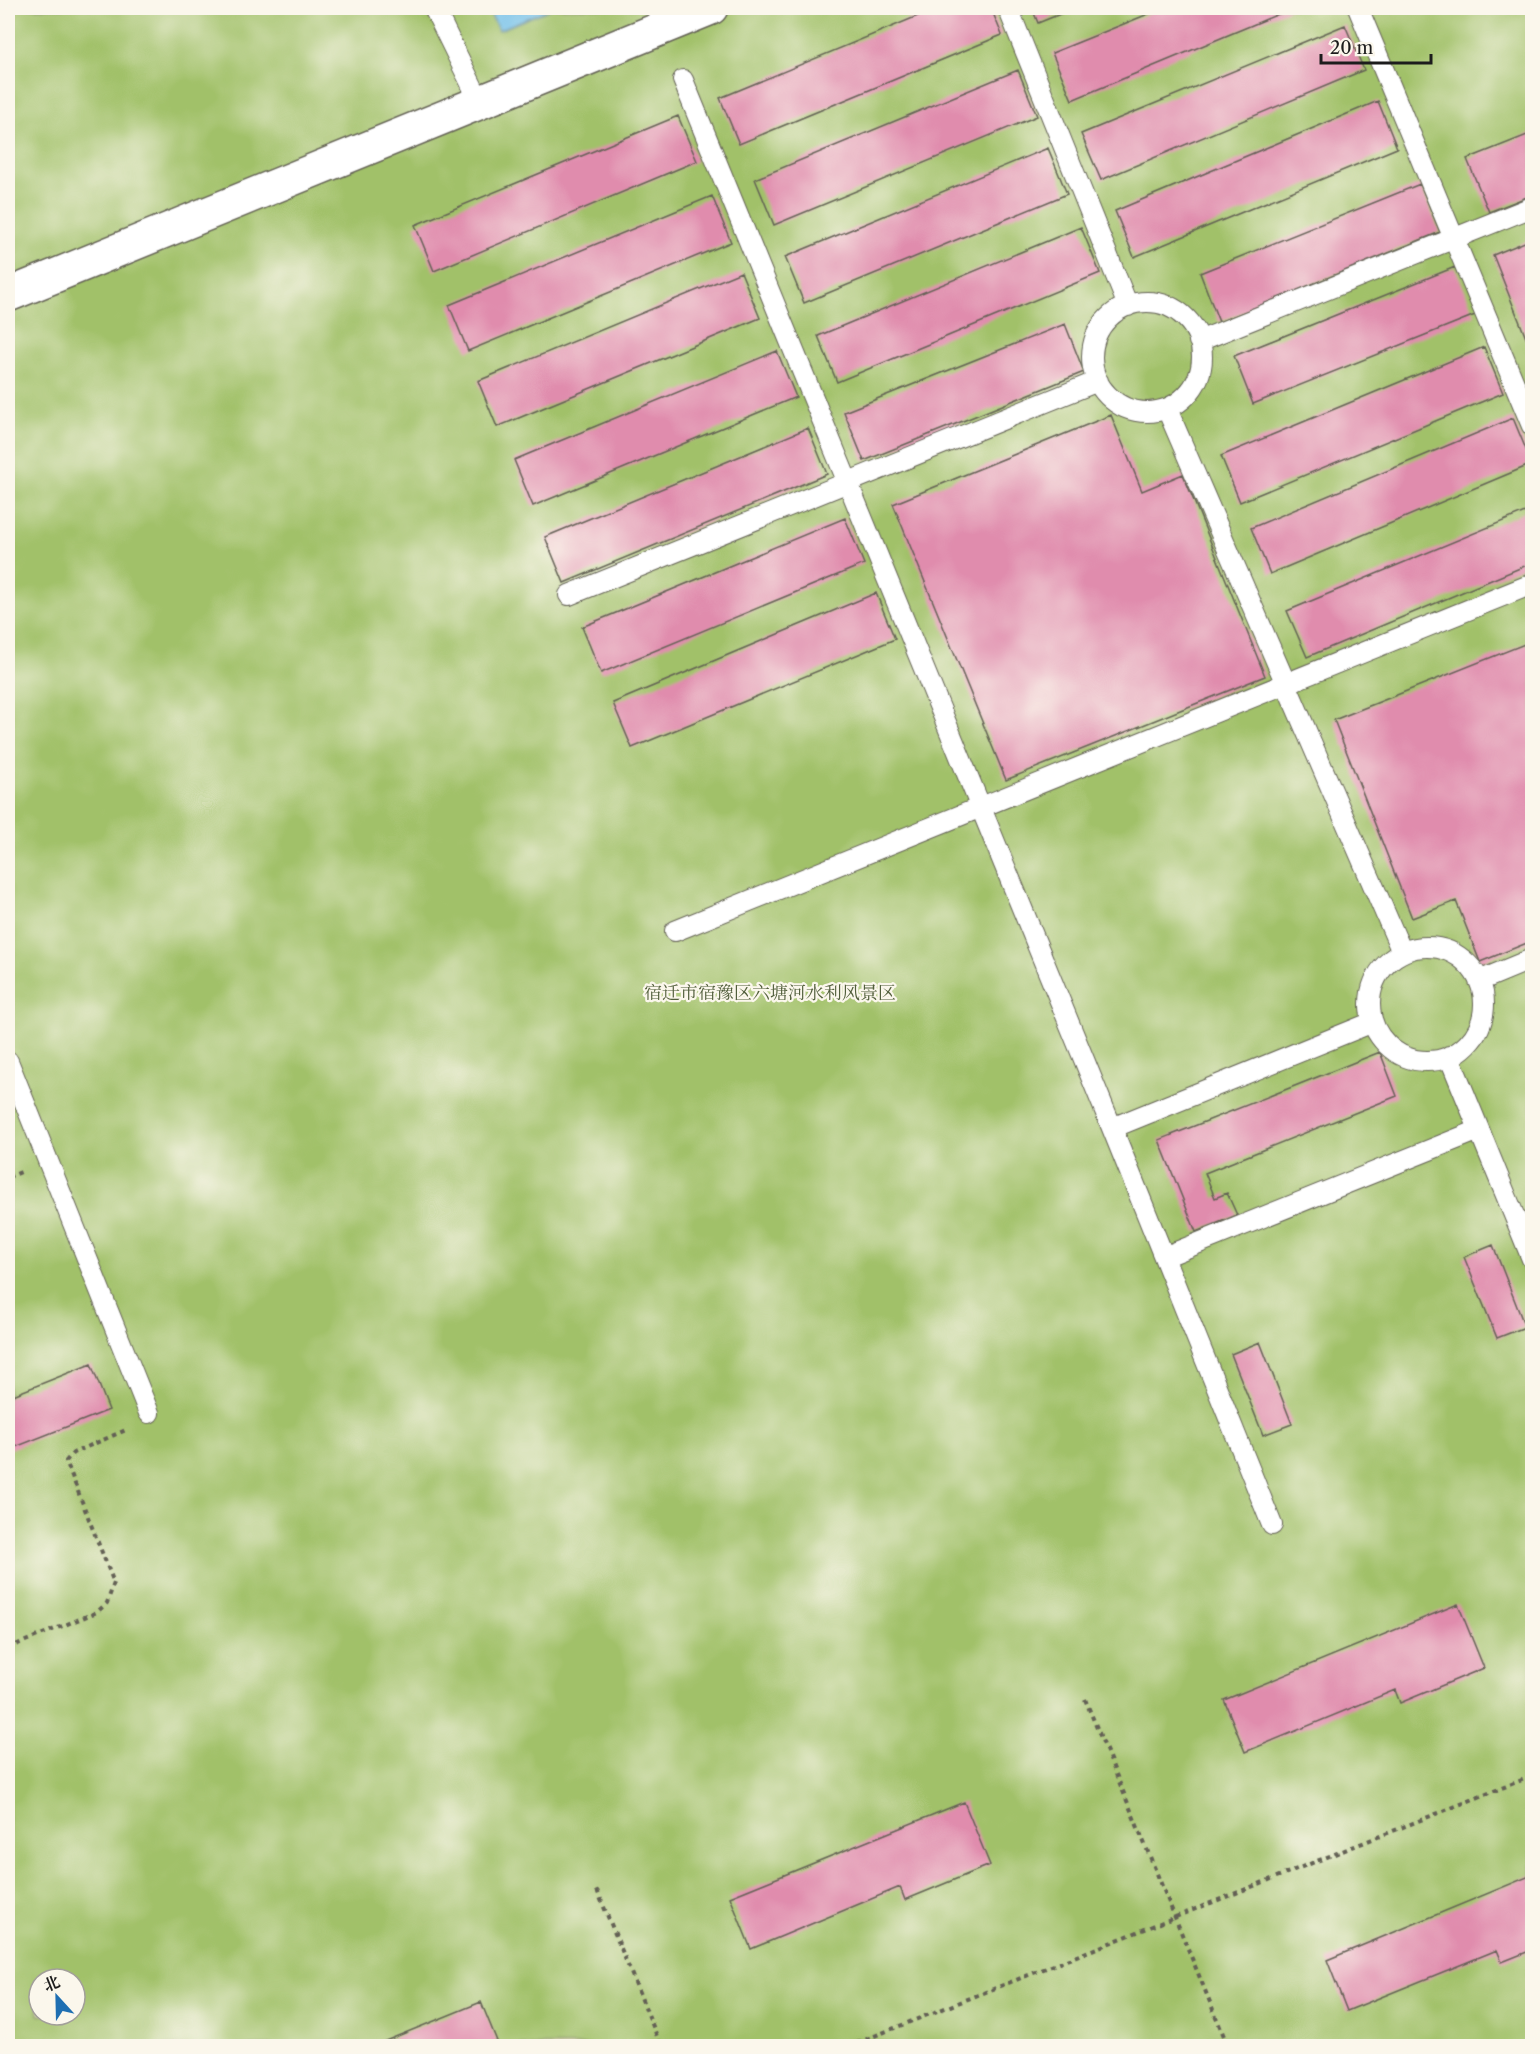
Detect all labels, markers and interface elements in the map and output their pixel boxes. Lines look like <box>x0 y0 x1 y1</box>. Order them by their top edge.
scale bar <box>1321 27 1430 65</box>
text: 20 m <box>1330 37 1374 59</box>
park label: 宿迁市宿豫区六塘河水利风景区 <box>644 982 896 1004</box>
north arrow <box>27 1967 87 2027</box>
text: 北 <box>40 1971 63 1995</box>

